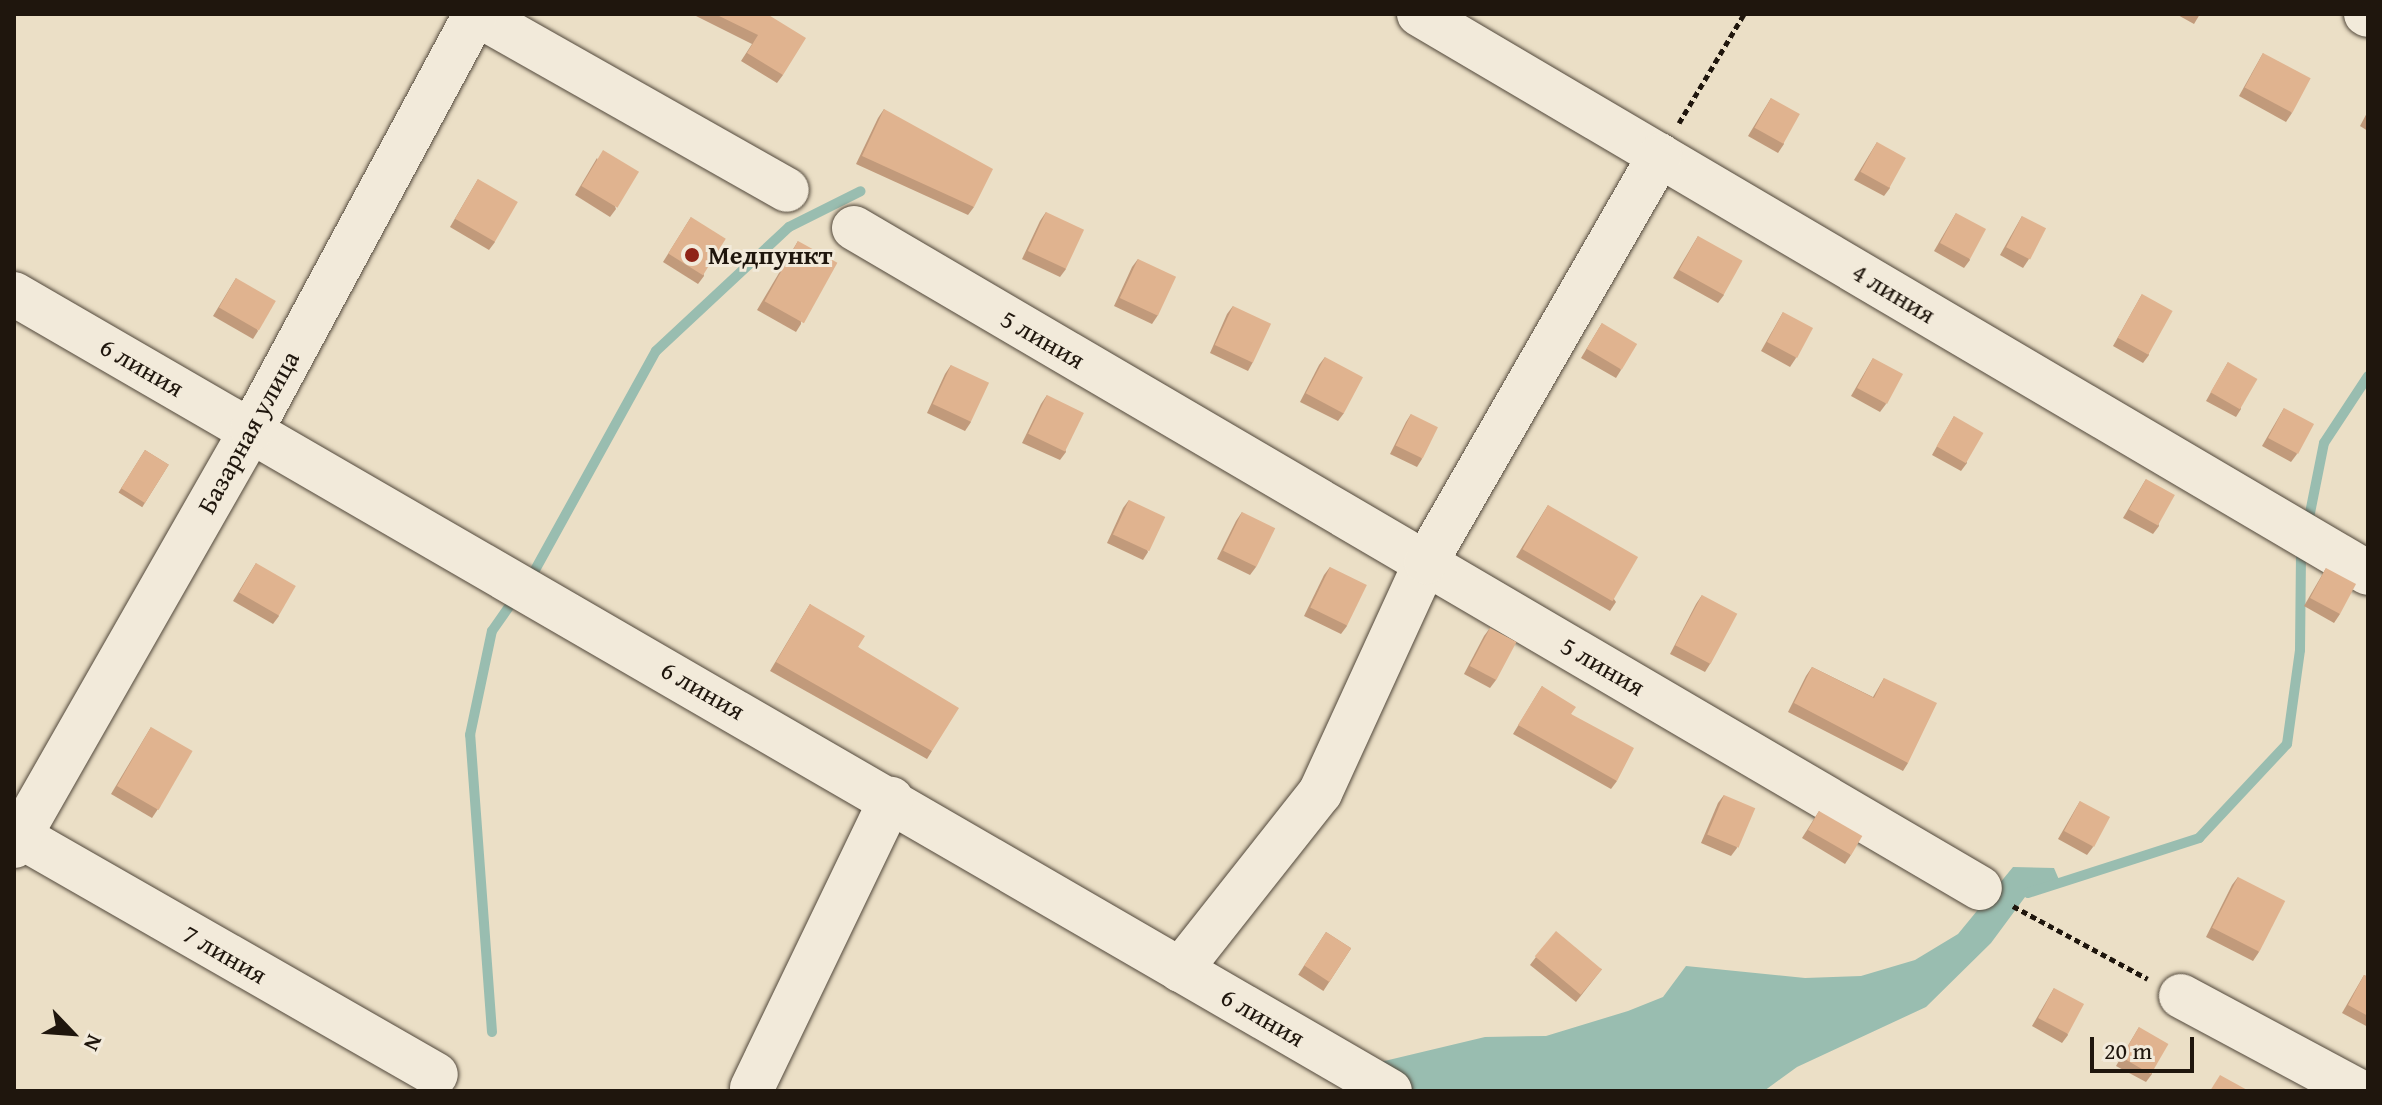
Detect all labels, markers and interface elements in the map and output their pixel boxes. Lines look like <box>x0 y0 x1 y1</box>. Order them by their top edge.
place label: Медпункт <box>708 239 832 271</box>
marker: Медпункт <box>683 246 701 264</box>
street label: 4 линия <box>1847 256 1941 330</box>
street label: 5 линия <box>995 303 1091 375</box>
street label: 6 линия <box>94 331 190 403</box>
street label: Базарная улица <box>190 345 306 519</box>
street label: 5 линия <box>1555 630 1651 702</box>
street label: 6 линия <box>655 654 751 726</box>
street label: 7 линия <box>177 918 273 990</box>
street label: 6 линия <box>1215 981 1311 1053</box>
north arrow <box>32 993 112 1073</box>
scale bar <box>2094 1021 2198 1071</box>
text: N <box>76 1030 111 1057</box>
text: 20 m <box>2104 1033 2152 1068</box>

